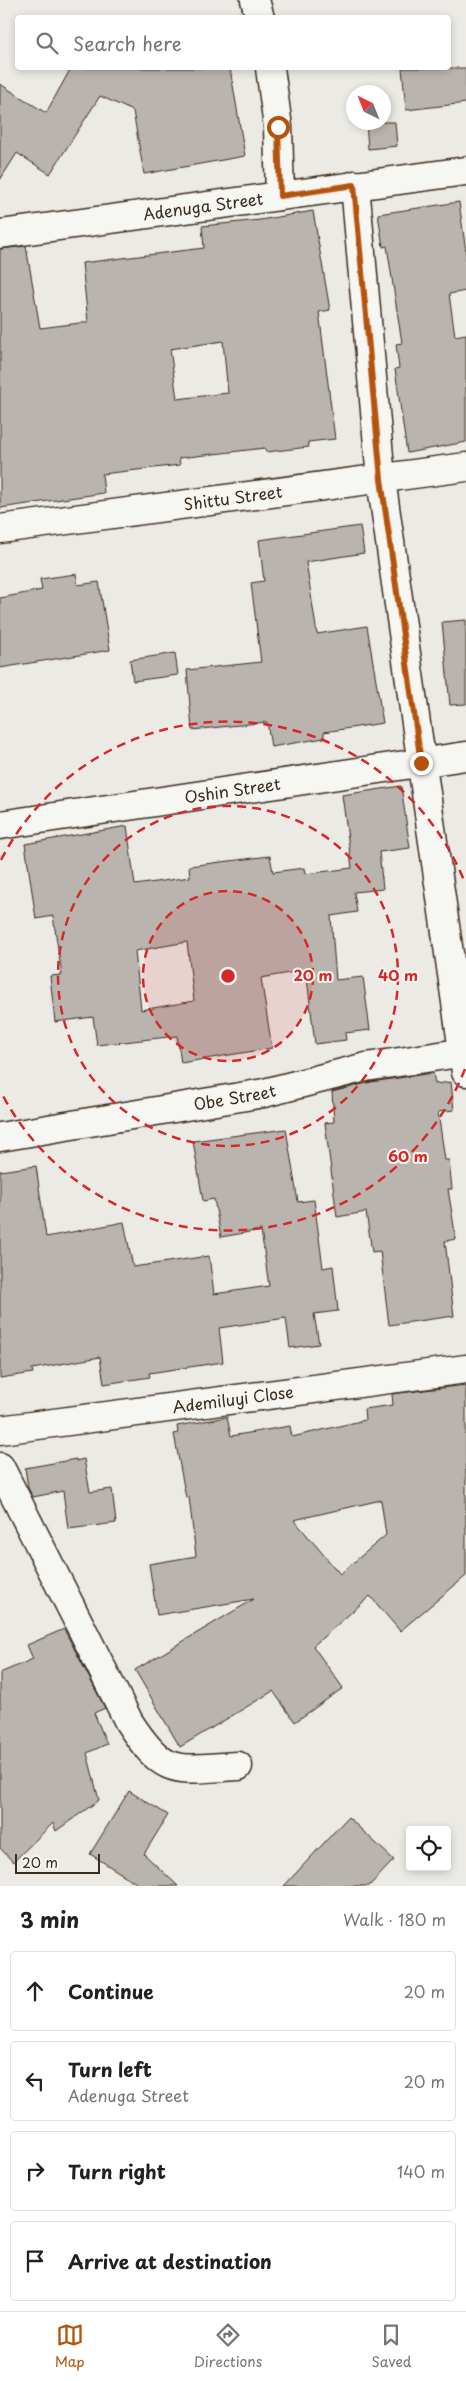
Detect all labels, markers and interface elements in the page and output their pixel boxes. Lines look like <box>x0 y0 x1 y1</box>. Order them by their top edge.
search box <box>15 15 451 70</box>
icon: search <box>33 29 61 57</box>
text: Search here <box>73 29 182 57</box>
north arrow <box>346 85 391 130</box>
route start <box>267 116 290 139</box>
street label: Adenuga Street <box>142 185 265 226</box>
street label: Shittu Street <box>182 479 284 515</box>
route end <box>410 752 433 775</box>
street label: Oshin Street <box>183 771 282 809</box>
text: 20 m <box>294 963 332 986</box>
text: 40 m <box>378 963 418 986</box>
centre of rings <box>219 967 237 985</box>
street label: Obe Street <box>192 1077 279 1116</box>
text: 60 m <box>388 1144 428 1167</box>
street label: Ademiluyi Close <box>171 1379 295 1418</box>
map controls <box>406 1826 451 1871</box>
button: locate <box>406 1826 451 1871</box>
scale bar <box>15 1851 100 1874</box>
text: 20 m <box>22 1852 58 1873</box>
text: 3 min <box>20 1903 79 1935</box>
text: Walk · 180 m <box>343 1907 446 1931</box>
icon: ahead <box>21 1977 49 2005</box>
text: Continue <box>68 1977 154 2005</box>
text: 20 m <box>404 1979 445 2003</box>
text: Turn left <box>68 2055 152 2083</box>
icon: left <box>21 2067 49 2095</box>
text: 20 m <box>404 2069 445 2093</box>
text: Adenuga Street <box>68 2083 189 2107</box>
icon: right <box>21 2157 49 2185</box>
text: Turn right <box>68 2157 166 2185</box>
text: 140 m <box>397 2159 445 2183</box>
icon: arrive <box>21 2247 49 2275</box>
text: Arrive at destination <box>68 2247 272 2275</box>
tab: Map <box>55 2321 85 2372</box>
tab: Directions <box>194 2321 262 2372</box>
tab: Saved <box>372 2321 411 2372</box>

